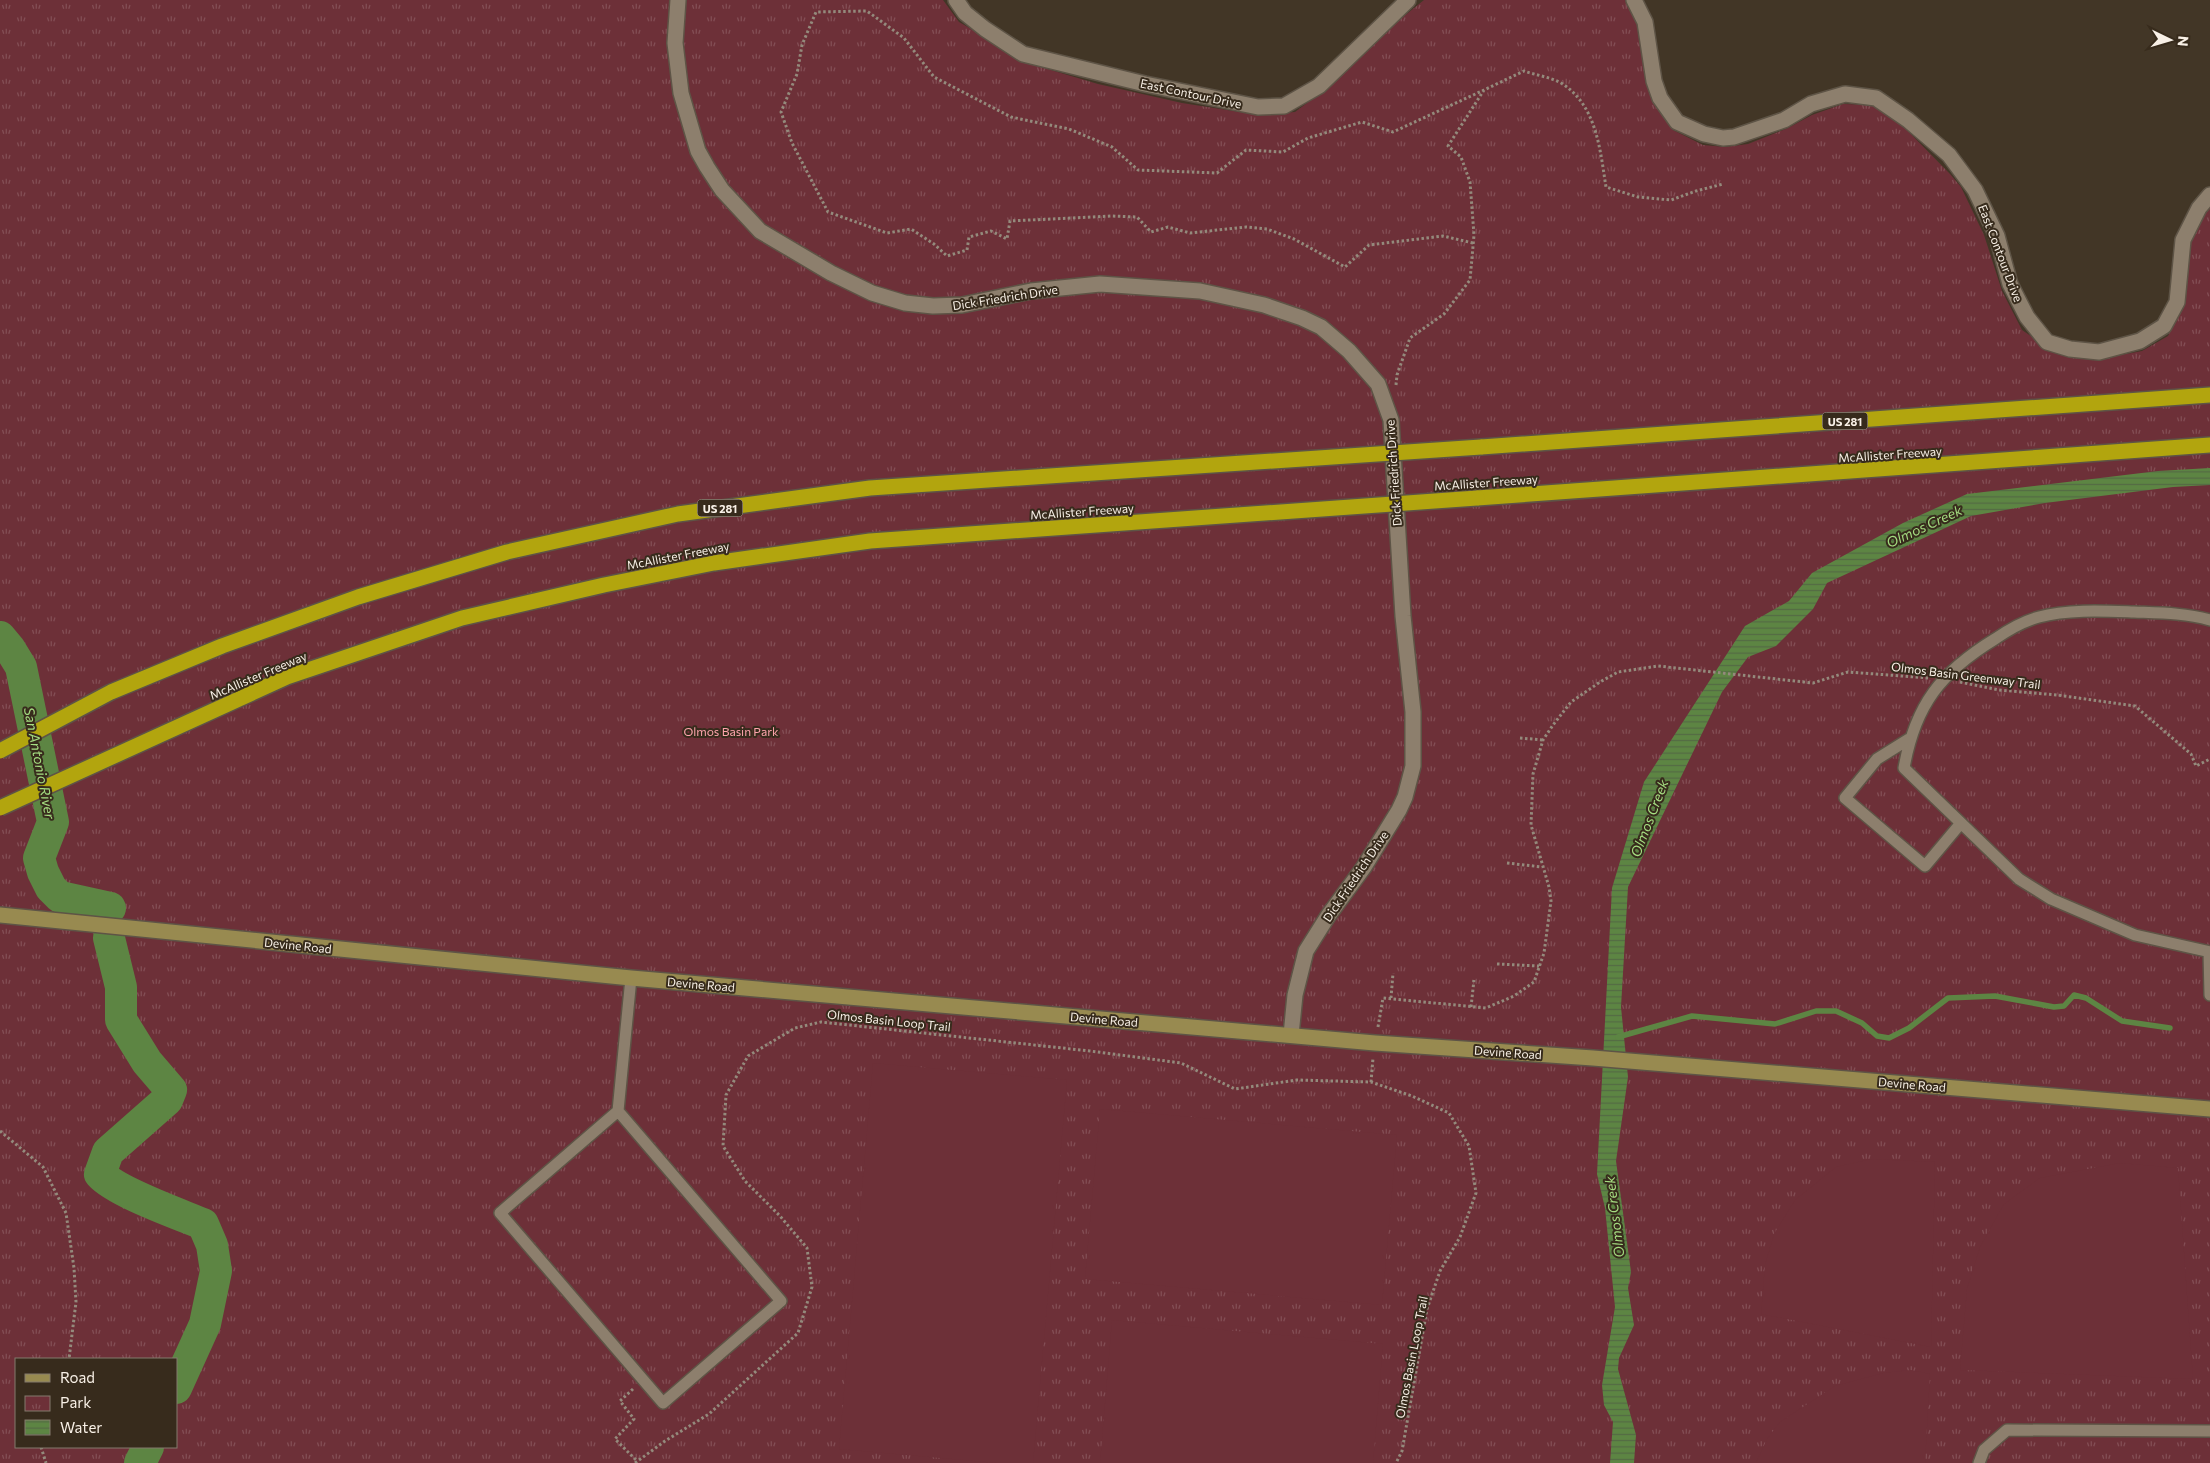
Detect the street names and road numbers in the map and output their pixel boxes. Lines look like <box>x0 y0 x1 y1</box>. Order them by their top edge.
street label: East Contour Drive <box>1139 75 1243 111</box>
street label: East Contour Drive <box>1976 202 2026 304</box>
street label: Dick Friedrich Drive <box>951 282 1059 312</box>
road number: US 281 <box>1822 412 1868 430</box>
street label: Dick Friedrich Drive <box>1382 419 1404 527</box>
street label: McAllister Freeway <box>1838 443 1942 465</box>
street label: McAllister Freeway <box>1434 471 1538 493</box>
road number: US 281 <box>698 499 742 516</box>
street label: McAllister Freeway <box>1030 500 1134 522</box>
street label: McAllister Freeway <box>626 538 730 572</box>
street label: McAllister Freeway <box>207 648 309 702</box>
street label: Olmos Basin Greenway Trail <box>1890 659 2042 691</box>
street label: Dick Friedrich Drive <box>1319 828 1391 924</box>
street label: Devine Road <box>264 934 333 956</box>
street label: Devine Road <box>667 974 735 994</box>
street label: Olmos Basin Loop Trail <box>826 1007 952 1033</box>
street label: Devine Road <box>1070 1009 1138 1029</box>
street label: Devine Road <box>1474 1043 1542 1061</box>
street label: Devine Road <box>1878 1074 1946 1094</box>
street label: Olmos Basin Loop Trail <box>1392 1295 1430 1419</box>

